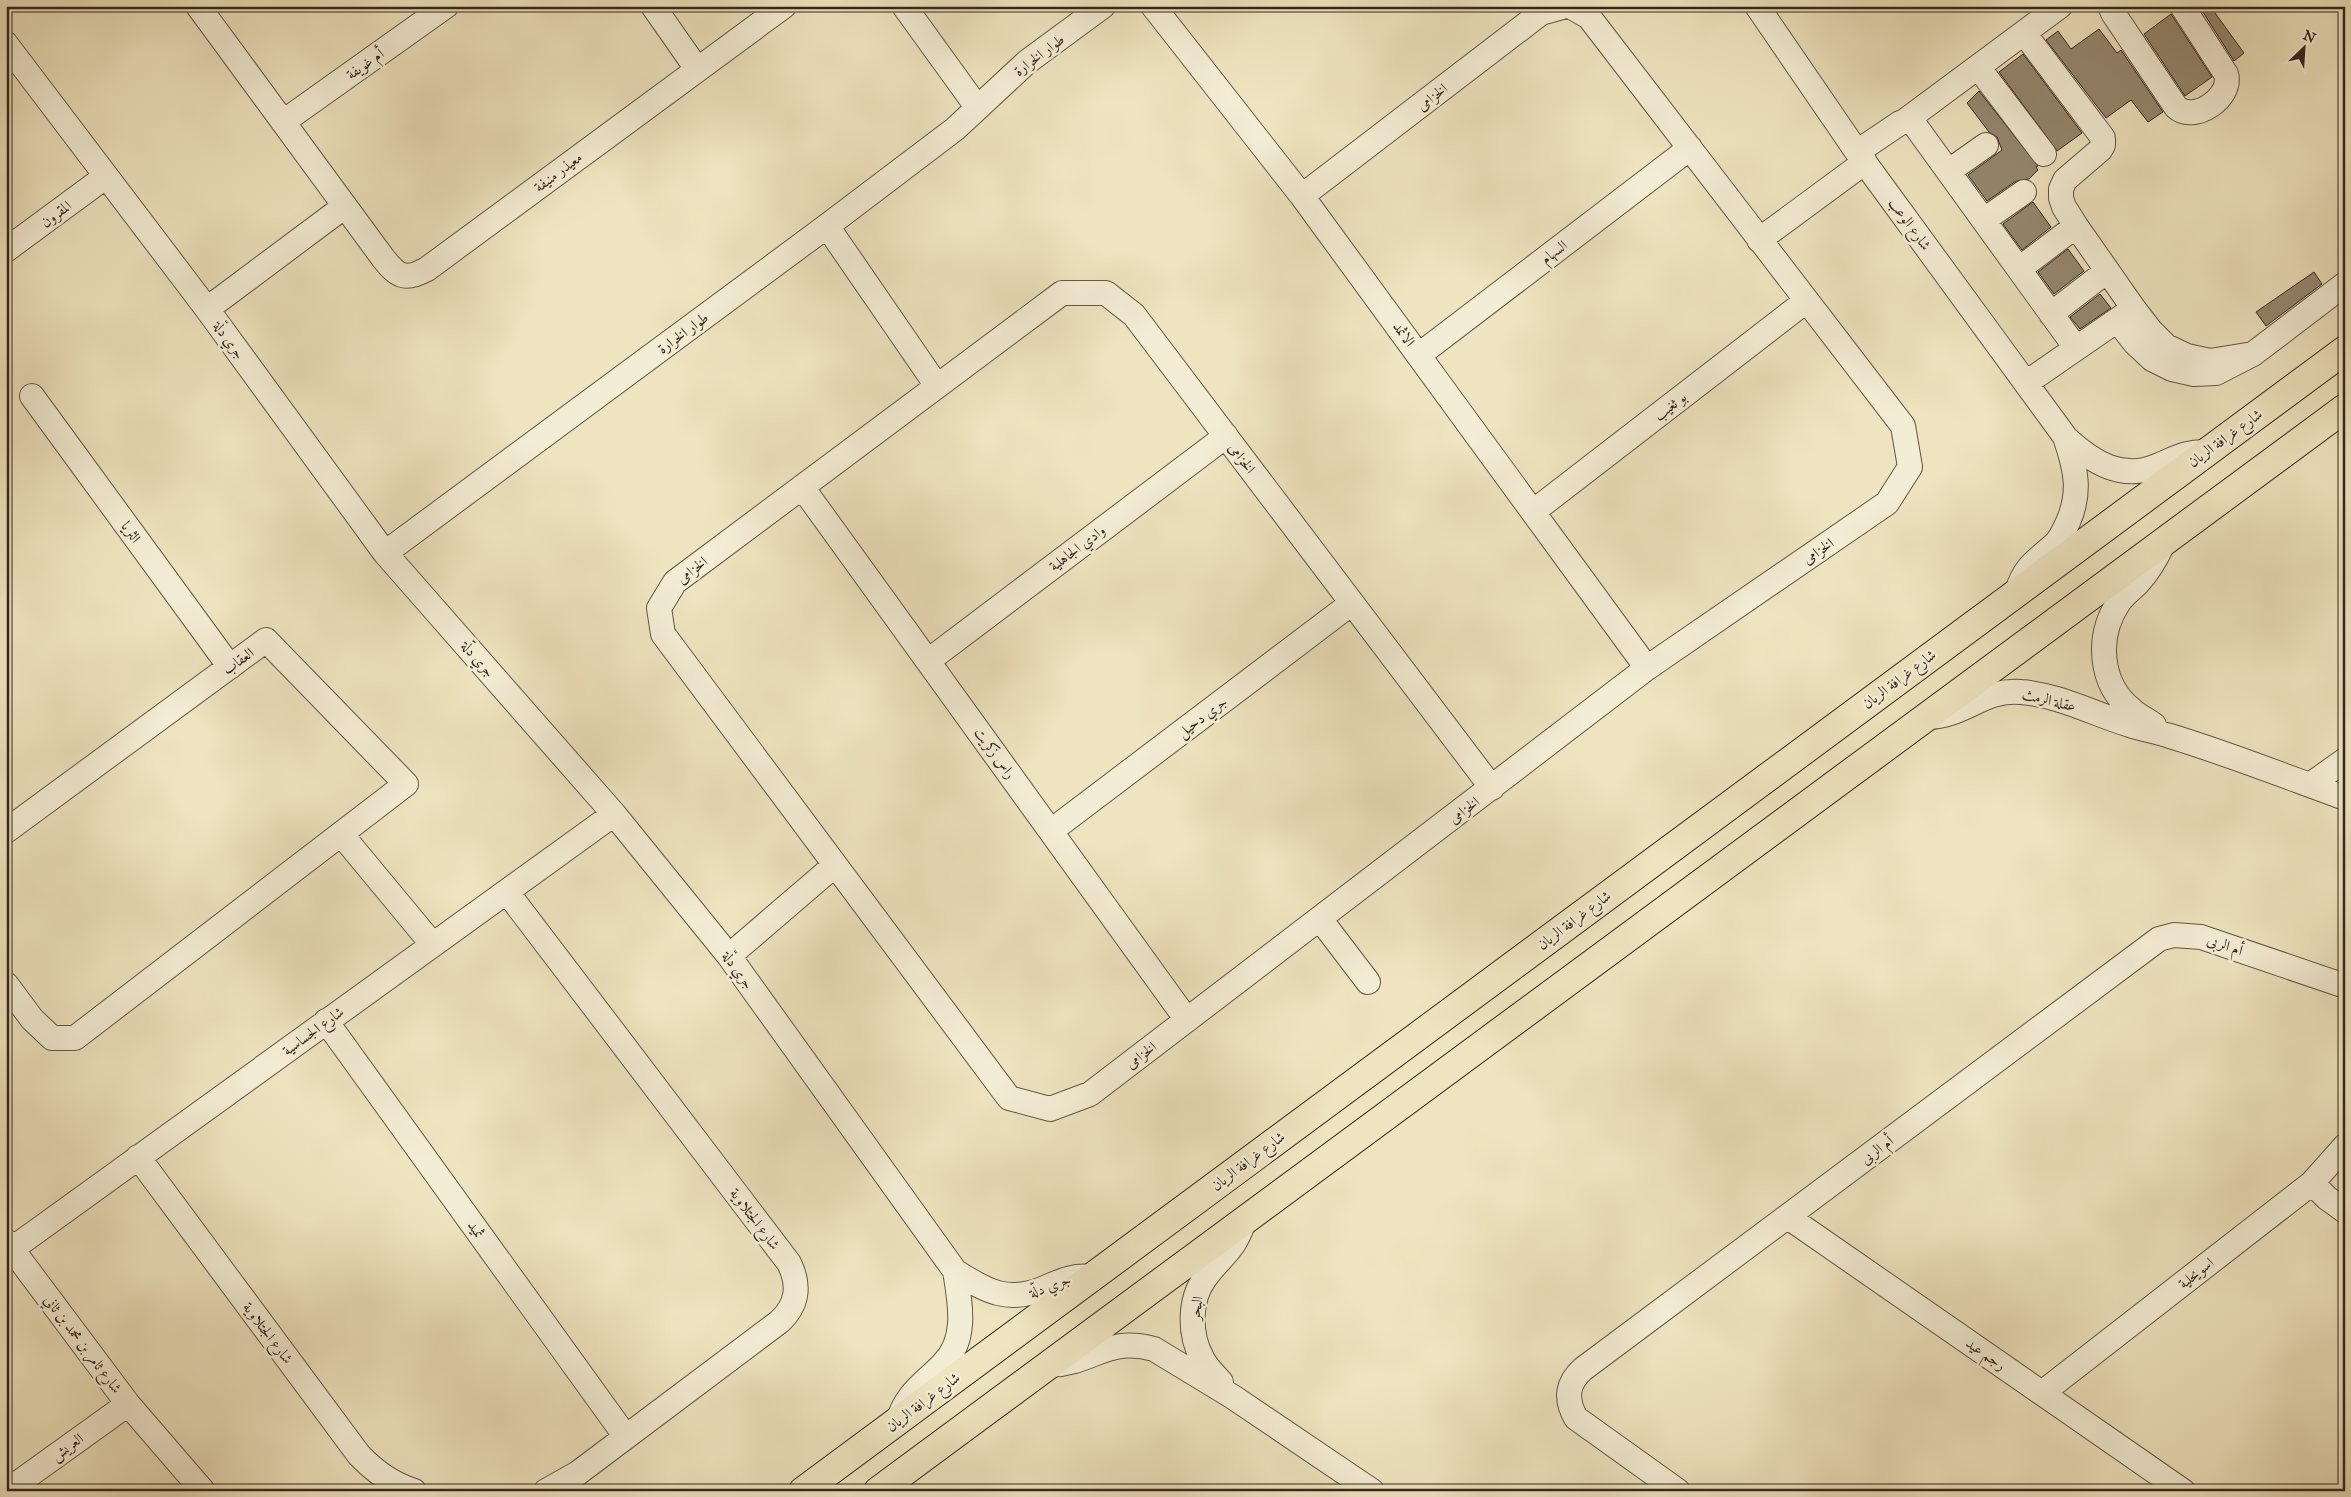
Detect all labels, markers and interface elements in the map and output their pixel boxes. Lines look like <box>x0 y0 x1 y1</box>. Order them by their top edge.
north arrow <box>2278 22 2328 72</box>
text: N <box>2300 26 2318 47</box>
street label: طوار الخرارة <box>1010 30 1068 81</box>
street label: أم غويفة <box>342 43 390 87</box>
street label: الخزامى <box>1413 79 1452 115</box>
street label: معيذر منيفة <box>530 148 586 196</box>
street label: شارع الوعب <box>1882 194 1935 256</box>
street label: المقرون <box>37 197 76 232</box>
street label: السهام <box>1537 236 1573 271</box>
street label: طوار الخرارة <box>654 308 713 358</box>
street label: جري دلّة <box>206 315 250 364</box>
street label: الاثمد <box>1389 318 1419 350</box>
street label: بو ثغيب <box>1650 388 1691 425</box>
street label: شارع غرافة الريان <box>2184 405 2268 474</box>
street label: الخزامى <box>1224 439 1259 478</box>
street label: الثريا <box>117 518 145 546</box>
street label: وادي الجاهلية <box>1045 521 1111 577</box>
street label: الخزامى <box>1799 534 1838 569</box>
street label: الخزامى <box>673 552 712 588</box>
street label: جري دلّة <box>454 635 500 683</box>
street label: العقاب <box>219 644 257 678</box>
street label: شارع غرافة الريان <box>1859 645 1942 716</box>
street label: عقلة الرمث <box>2020 685 2078 715</box>
street label: جري دحيل <box>1174 692 1232 744</box>
street label: راس زكريت <box>970 724 1020 783</box>
street label: الخزامى <box>1445 793 1484 828</box>
street label: شارع غرافة الريان <box>1534 886 1617 957</box>
street label: أم الربى <box>2203 929 2246 963</box>
street label: جري دلّة <box>715 945 759 994</box>
street label: شارع الجساسية <box>279 1003 350 1063</box>
street label: الخزامى <box>1122 1038 1161 1073</box>
street label: شارع غرافة الريان <box>1208 1127 1291 1198</box>
street label: أم الربى <box>1856 1130 1900 1171</box>
street label: شارع الجتلاوية <box>723 1185 784 1256</box>
street label: ثميد <box>464 1217 488 1241</box>
street label: اسويحلية <box>2175 1254 2217 1292</box>
street label: جري دلّة <box>1025 1268 1074 1305</box>
street label: شارع ثامر بن محمد بن ثاني <box>37 1291 126 1399</box>
street label: البحر <box>1185 1295 1208 1323</box>
street label: شارع الجتلاوية <box>236 1299 297 1370</box>
street label: رجم عيد <box>1960 1334 2009 1378</box>
street label: شارع غرافة الريان <box>883 1368 966 1439</box>
street label: العريش <box>47 1429 87 1466</box>

